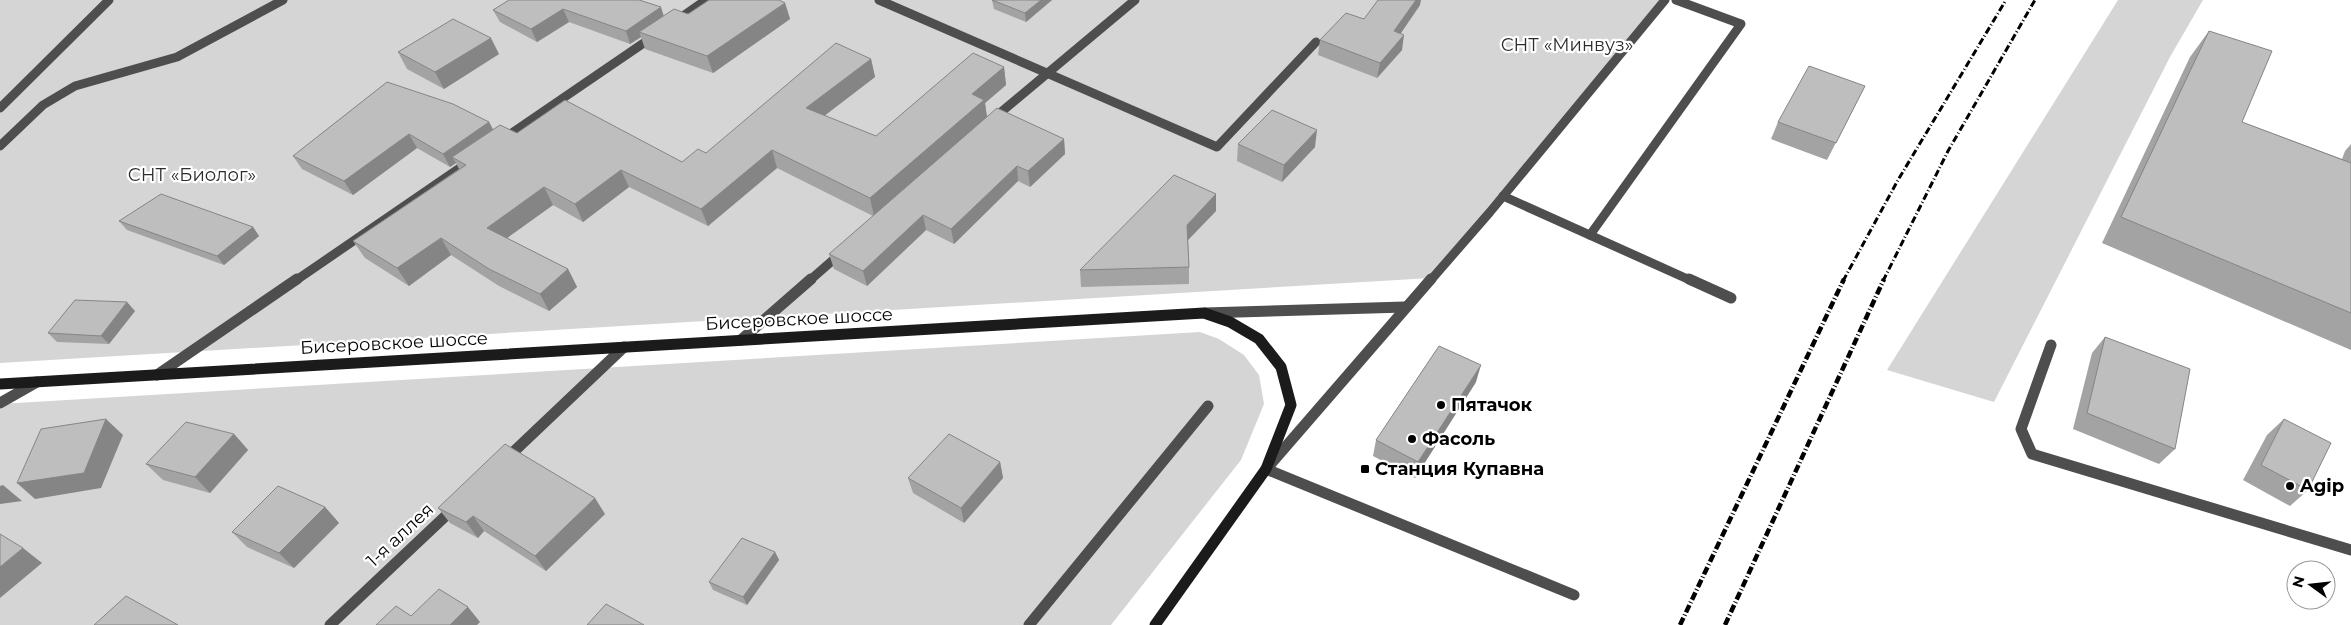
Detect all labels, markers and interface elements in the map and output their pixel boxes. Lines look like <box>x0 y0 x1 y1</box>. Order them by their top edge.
park label: СНТ «Минвуз» <box>1501 34 1633 56</box>
park label: СНТ «Биолог» <box>128 164 256 186</box>
street label: Бисеровское шоссе <box>705 303 893 335</box>
street label: Бисеровское шоссе <box>300 327 488 359</box>
place label: Пятачок <box>1451 394 1533 416</box>
marker: Пятачок <box>1435 399 1447 411</box>
place label: Фасоль <box>1422 428 1495 450</box>
marker: Фасоль <box>1406 433 1418 445</box>
place label: Станция Купавна <box>1375 458 1544 480</box>
marker: Станция Купавна <box>1359 463 1371 475</box>
place label: Agip <box>2299 475 2344 497</box>
marker: Agip <box>2284 480 2296 492</box>
street label: 1-я аллея <box>362 498 438 572</box>
north arrow <box>2286 560 2336 610</box>
text: N <box>2288 574 2309 589</box>

